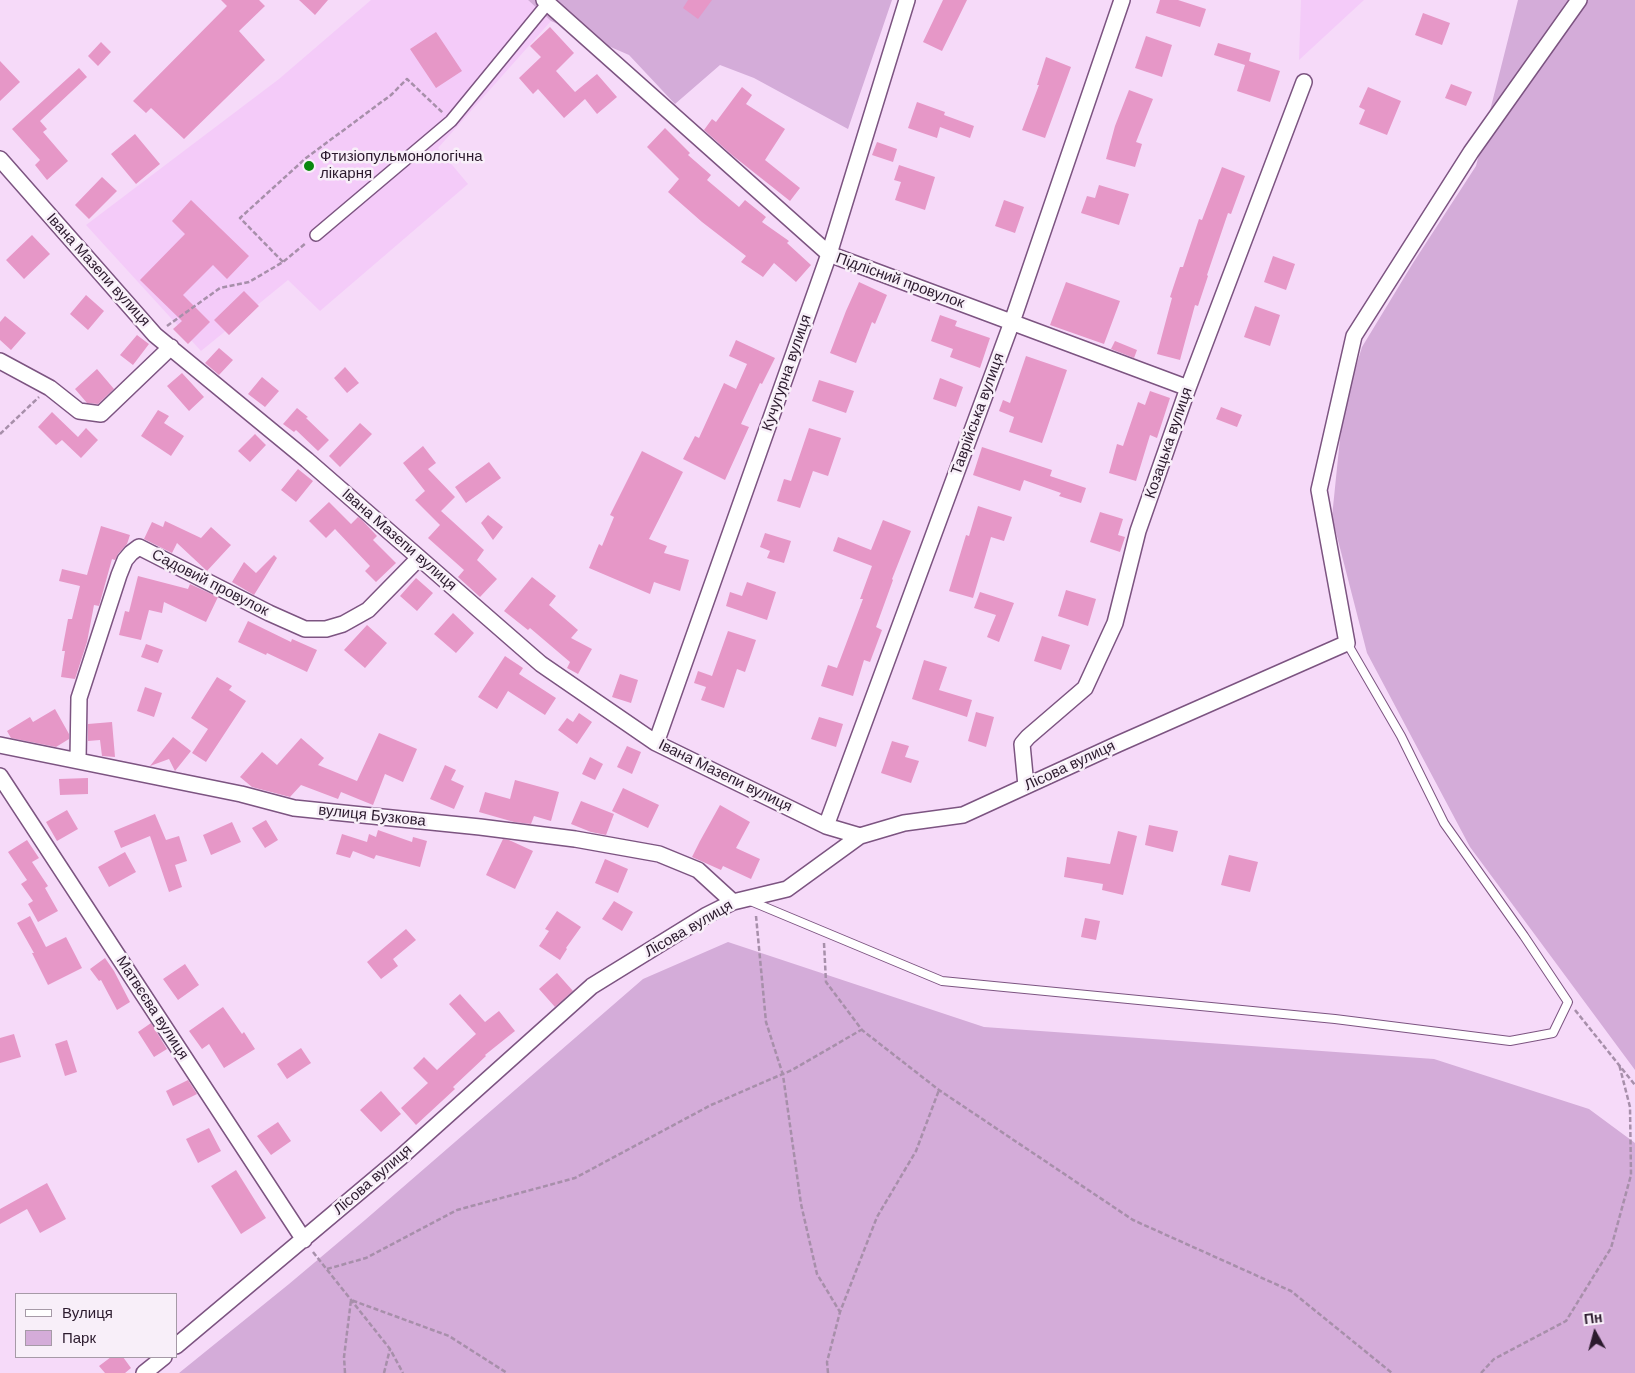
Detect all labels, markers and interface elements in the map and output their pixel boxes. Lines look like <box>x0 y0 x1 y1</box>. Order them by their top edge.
place label: Фтизіопульмонологічна лікарня <box>320 148 483 183</box>
marker: Фтизіопульмонологічна лікарня <box>302 159 316 173</box>
street label: Івана Мазепи вулиця <box>42 210 154 330</box>
street label: Підлісний провулок <box>833 249 967 313</box>
street label: Кучугурна вулиця <box>759 312 815 434</box>
street label: Таврійська вулиця <box>948 351 1008 477</box>
street label: Козацька вулиця <box>1142 385 1196 501</box>
street label: Івана Мазепи вулиця <box>338 485 460 595</box>
street label: Садовий провулок <box>149 546 271 620</box>
street label: Івана Мазепи вулиця <box>655 736 795 816</box>
street label: Лісова вулиця <box>1022 737 1118 795</box>
street label: вулиця Бузкова <box>317 801 427 831</box>
street label: Лісова вулиця <box>642 897 736 961</box>
street label: Матвєєва вулиця <box>112 953 192 1063</box>
street label: Лісова вулиця <box>330 1141 416 1219</box>
legend <box>15 1293 178 1358</box>
text: Вулиця <box>62 1304 113 1321</box>
north arrow <box>1570 1308 1620 1358</box>
text: Пн <box>1583 1309 1603 1327</box>
text: Парк <box>62 1329 96 1346</box>

